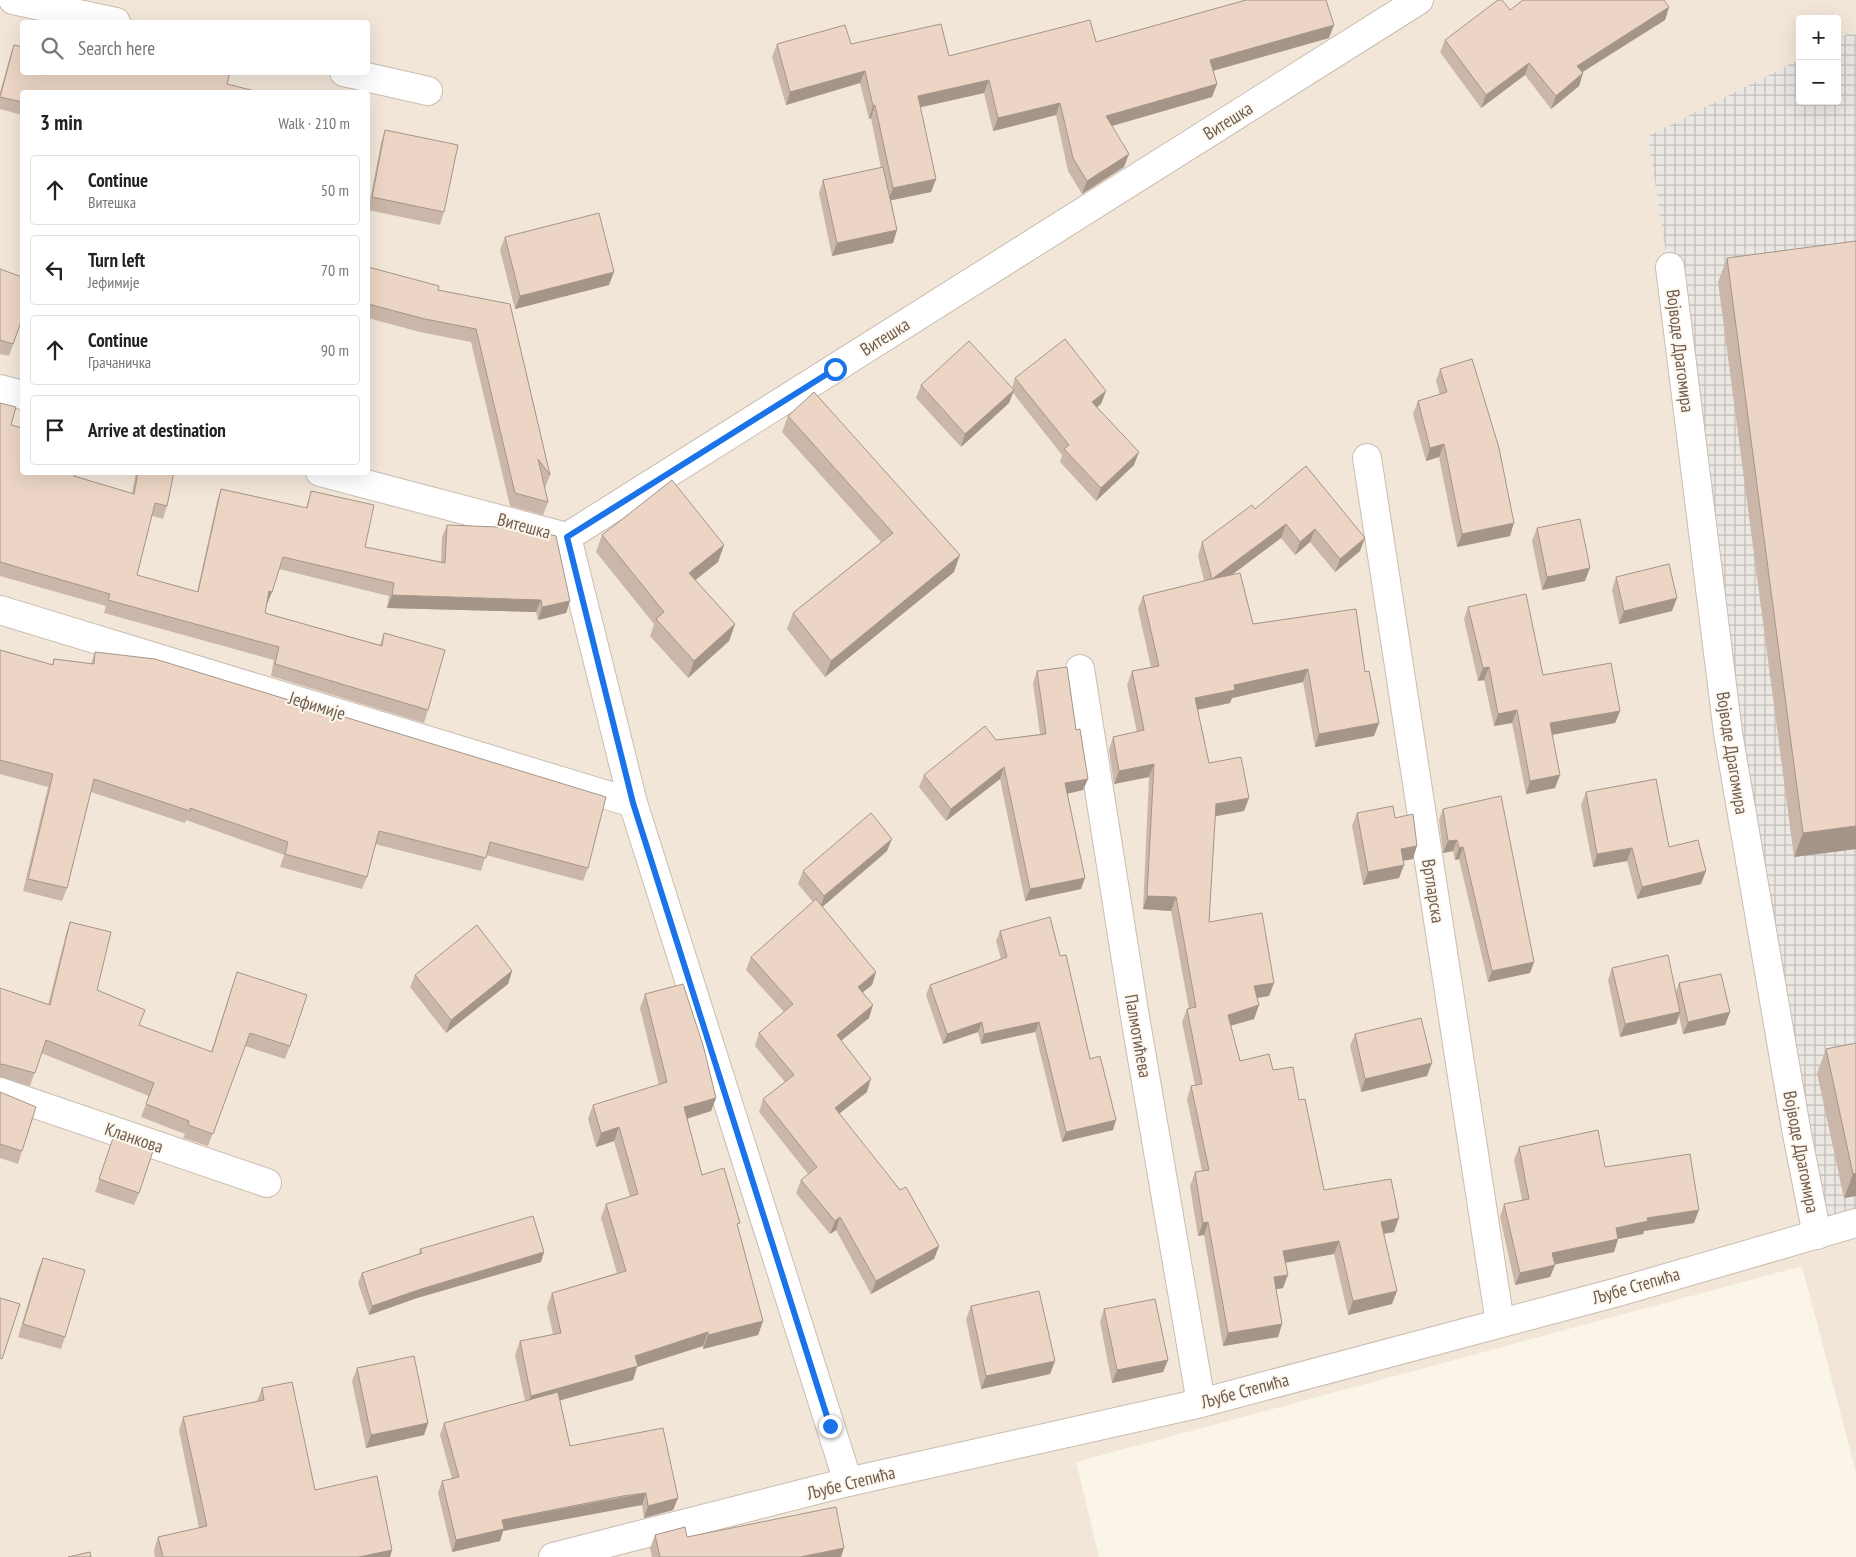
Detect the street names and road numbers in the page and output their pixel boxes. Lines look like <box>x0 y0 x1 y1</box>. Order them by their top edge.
street label: Витешка <box>1199 96 1257 145</box>
street label: Војводе Драгомира <box>1662 288 1699 414</box>
street label: Витешка <box>856 312 914 361</box>
street label: Витешка <box>495 507 553 544</box>
street label: Јефимије <box>285 686 348 725</box>
street label: Војводе Драгомира <box>1711 690 1754 816</box>
street label: Вртларска <box>1417 857 1450 925</box>
street label: Палмотићева <box>1120 992 1157 1080</box>
street label: Војводе Драгомира <box>1778 1089 1825 1215</box>
street label: Кланкова <box>102 1117 166 1158</box>
street label: Љубе Степића <box>1588 1262 1682 1309</box>
street label: Љубе Степића <box>1197 1368 1291 1414</box>
street label: Љубе Степића <box>803 1460 897 1505</box>

